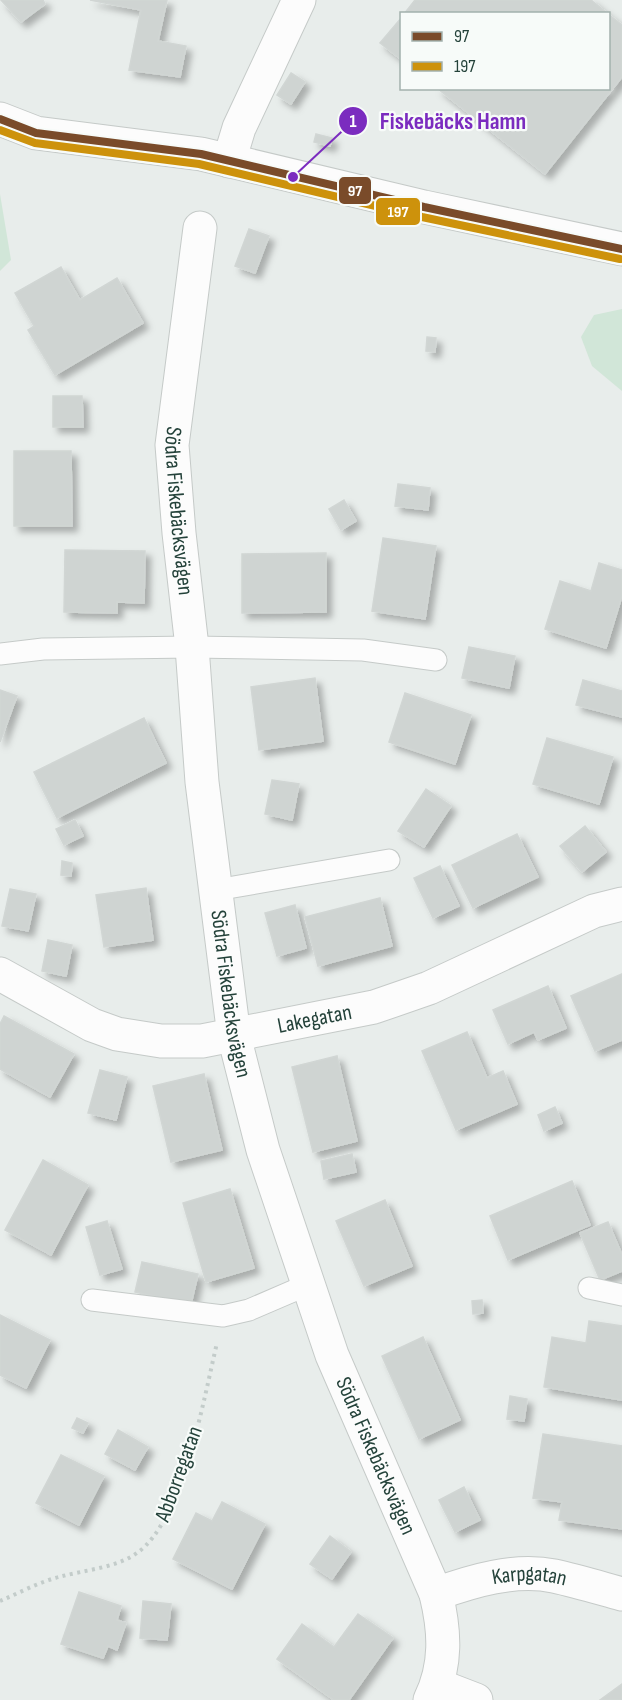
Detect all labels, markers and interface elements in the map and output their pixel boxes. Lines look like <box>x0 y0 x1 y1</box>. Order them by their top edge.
legend <box>400 12 610 90</box>
text: 97 <box>454 26 470 47</box>
text: 197 <box>454 56 476 77</box>
callout: Fiskebäcks Hamn <box>338 100 539 142</box>
text: Fiskebäcks Hamn <box>380 107 526 136</box>
text: 1 <box>349 111 357 132</box>
line badge: 97 <box>338 176 372 205</box>
text: 97 <box>348 182 362 201</box>
line badge: 197 <box>375 197 421 226</box>
text: 197 <box>388 203 408 222</box>
street label: Södra Fiskebäcksvägen <box>159 425 200 597</box>
street label: Södra Fiskebäcksvägen <box>205 908 258 1080</box>
street label: Lakegatan <box>275 998 354 1039</box>
street label: Södra Fiskebäcksvägen <box>330 1373 422 1539</box>
street label: Abborregatan <box>149 1423 209 1526</box>
street label: Karpgatan <box>490 1560 570 1592</box>

